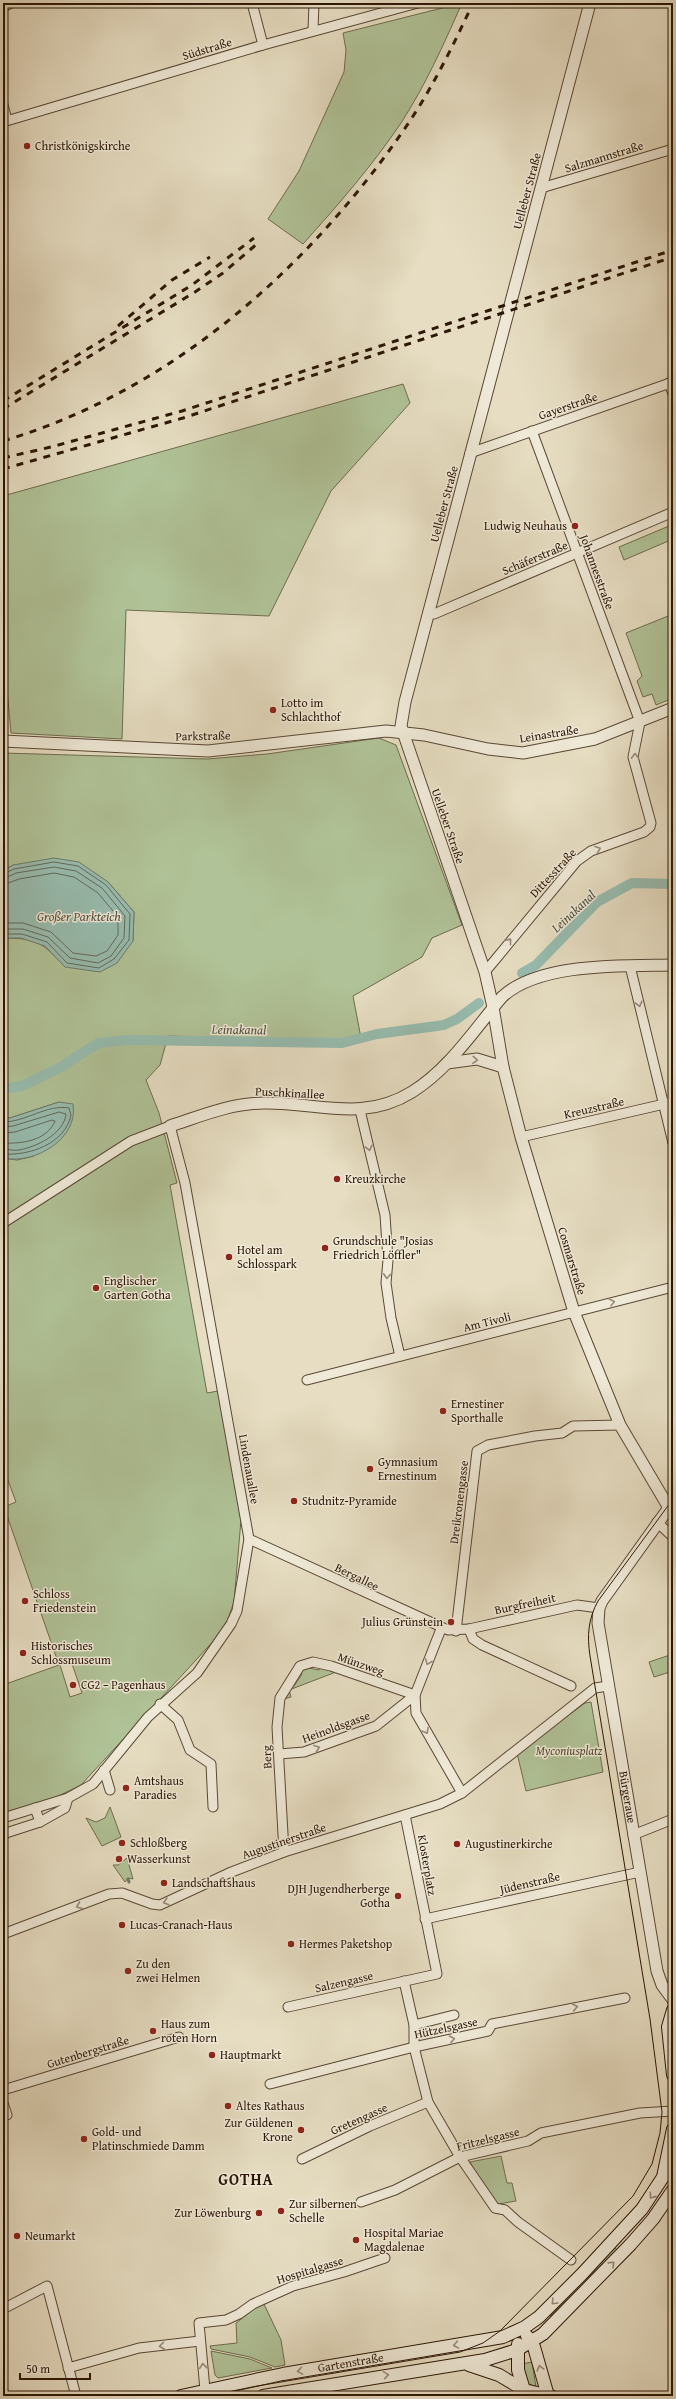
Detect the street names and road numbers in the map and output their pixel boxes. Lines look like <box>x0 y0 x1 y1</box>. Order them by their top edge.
street label: Südstraße <box>180 33 234 64</box>
street label: Salzmannstraße <box>563 136 646 177</box>
street label: Uelleber Straße <box>508 150 545 231</box>
street label: Gayerstraße <box>536 387 600 424</box>
street label: Uelleber Straße <box>425 463 462 544</box>
street label: Johannesstraße <box>575 530 619 612</box>
street label: Schäferstraße <box>499 536 571 579</box>
street label: Leinastraße <box>518 720 580 747</box>
street label: Parkstraße <box>175 727 231 744</box>
street label: Uelleber Straße <box>428 786 469 866</box>
street label: Dittesstraße <box>525 844 580 901</box>
street label: Puschkinallee <box>255 1082 326 1103</box>
street label: Kreuzstraße <box>562 1092 626 1123</box>
street label: Cosmarstraße <box>554 1225 591 1297</box>
street label: Am Tivoli <box>461 1307 513 1336</box>
street label: Lindenauallee <box>235 1433 264 1505</box>
street label: Dreikronengasse <box>445 1459 472 1545</box>
street label: Bergallee <box>332 1559 382 1595</box>
street label: Burgfreiheit <box>493 1589 558 1618</box>
street label: Münzweg <box>336 1648 387 1679</box>
street label: Heinoldsgasse <box>299 1706 373 1747</box>
street label: Berg <box>257 1745 276 1769</box>
street label: Bürgeraue <box>615 1770 641 1825</box>
street label: Augustinerstraße <box>239 1818 329 1863</box>
street label: Klosterplatz <box>414 1833 441 1897</box>
street label: Jüdenstraße <box>496 1867 562 1898</box>
street label: Salzengasse <box>313 1966 375 1996</box>
street label: Hützelsgasse <box>413 2012 480 2043</box>
street label: Gutenbergstraße <box>45 2031 131 2072</box>
street label: Gretengasse <box>328 2098 390 2139</box>
street label: Fritzelsgasse <box>455 2122 521 2155</box>
street label: Hospitalgasse <box>274 2251 346 2288</box>
street label: Gartenstraße <box>316 2348 385 2376</box>

